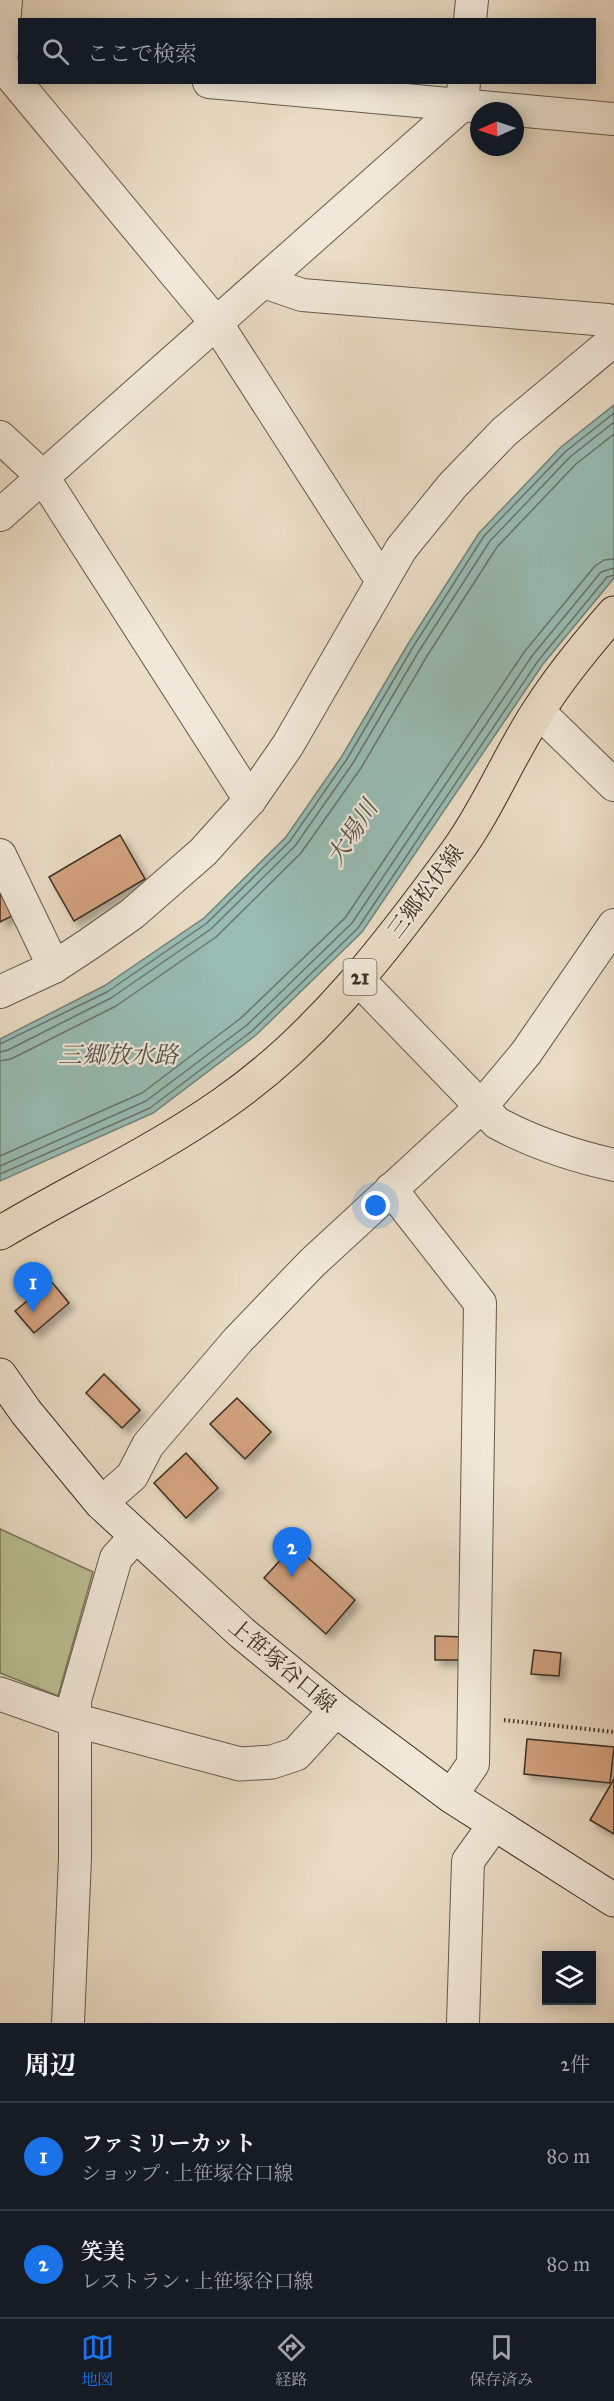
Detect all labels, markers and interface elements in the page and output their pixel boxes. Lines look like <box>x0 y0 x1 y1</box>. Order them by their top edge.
search box <box>18 18 596 84</box>
icon: search <box>39 35 72 68</box>
text: ここで検索 <box>87 40 197 67</box>
north arrow <box>470 102 524 156</box>
water label: 大場川 <box>320 792 386 871</box>
street label: 三郷松伏線 <box>382 839 469 943</box>
road number: 21 <box>344 959 376 995</box>
water label: 三郷放水路 <box>58 1040 180 1070</box>
your location <box>361 1191 390 1220</box>
pin: 1 <box>14 1262 52 1312</box>
pin: 2 <box>272 1528 312 1577</box>
street label: 上笹塚谷口線 <box>223 1613 342 1718</box>
map controls <box>542 1951 596 2005</box>
button: layers <box>542 1951 596 2005</box>
text: 周辺 <box>24 2049 76 2081</box>
text: 2件 <box>560 2052 590 2076</box>
text: ファミリーカット <box>81 2130 256 2157</box>
text: 1 <box>40 2144 47 2168</box>
text: 80 m <box>547 2144 590 2168</box>
text: ショップ · 上笹塚谷口線 <box>81 2161 294 2185</box>
text: 笑美 <box>81 2238 125 2265</box>
text: 2 <box>39 2252 48 2276</box>
text: 80 m <box>547 2252 590 2276</box>
text: レストラン · 上笹塚谷口線 <box>81 2269 313 2293</box>
tab: 地図 <box>81 2331 114 2390</box>
tab: 経路 <box>275 2331 308 2390</box>
tab: 保存済み <box>469 2331 533 2390</box>

